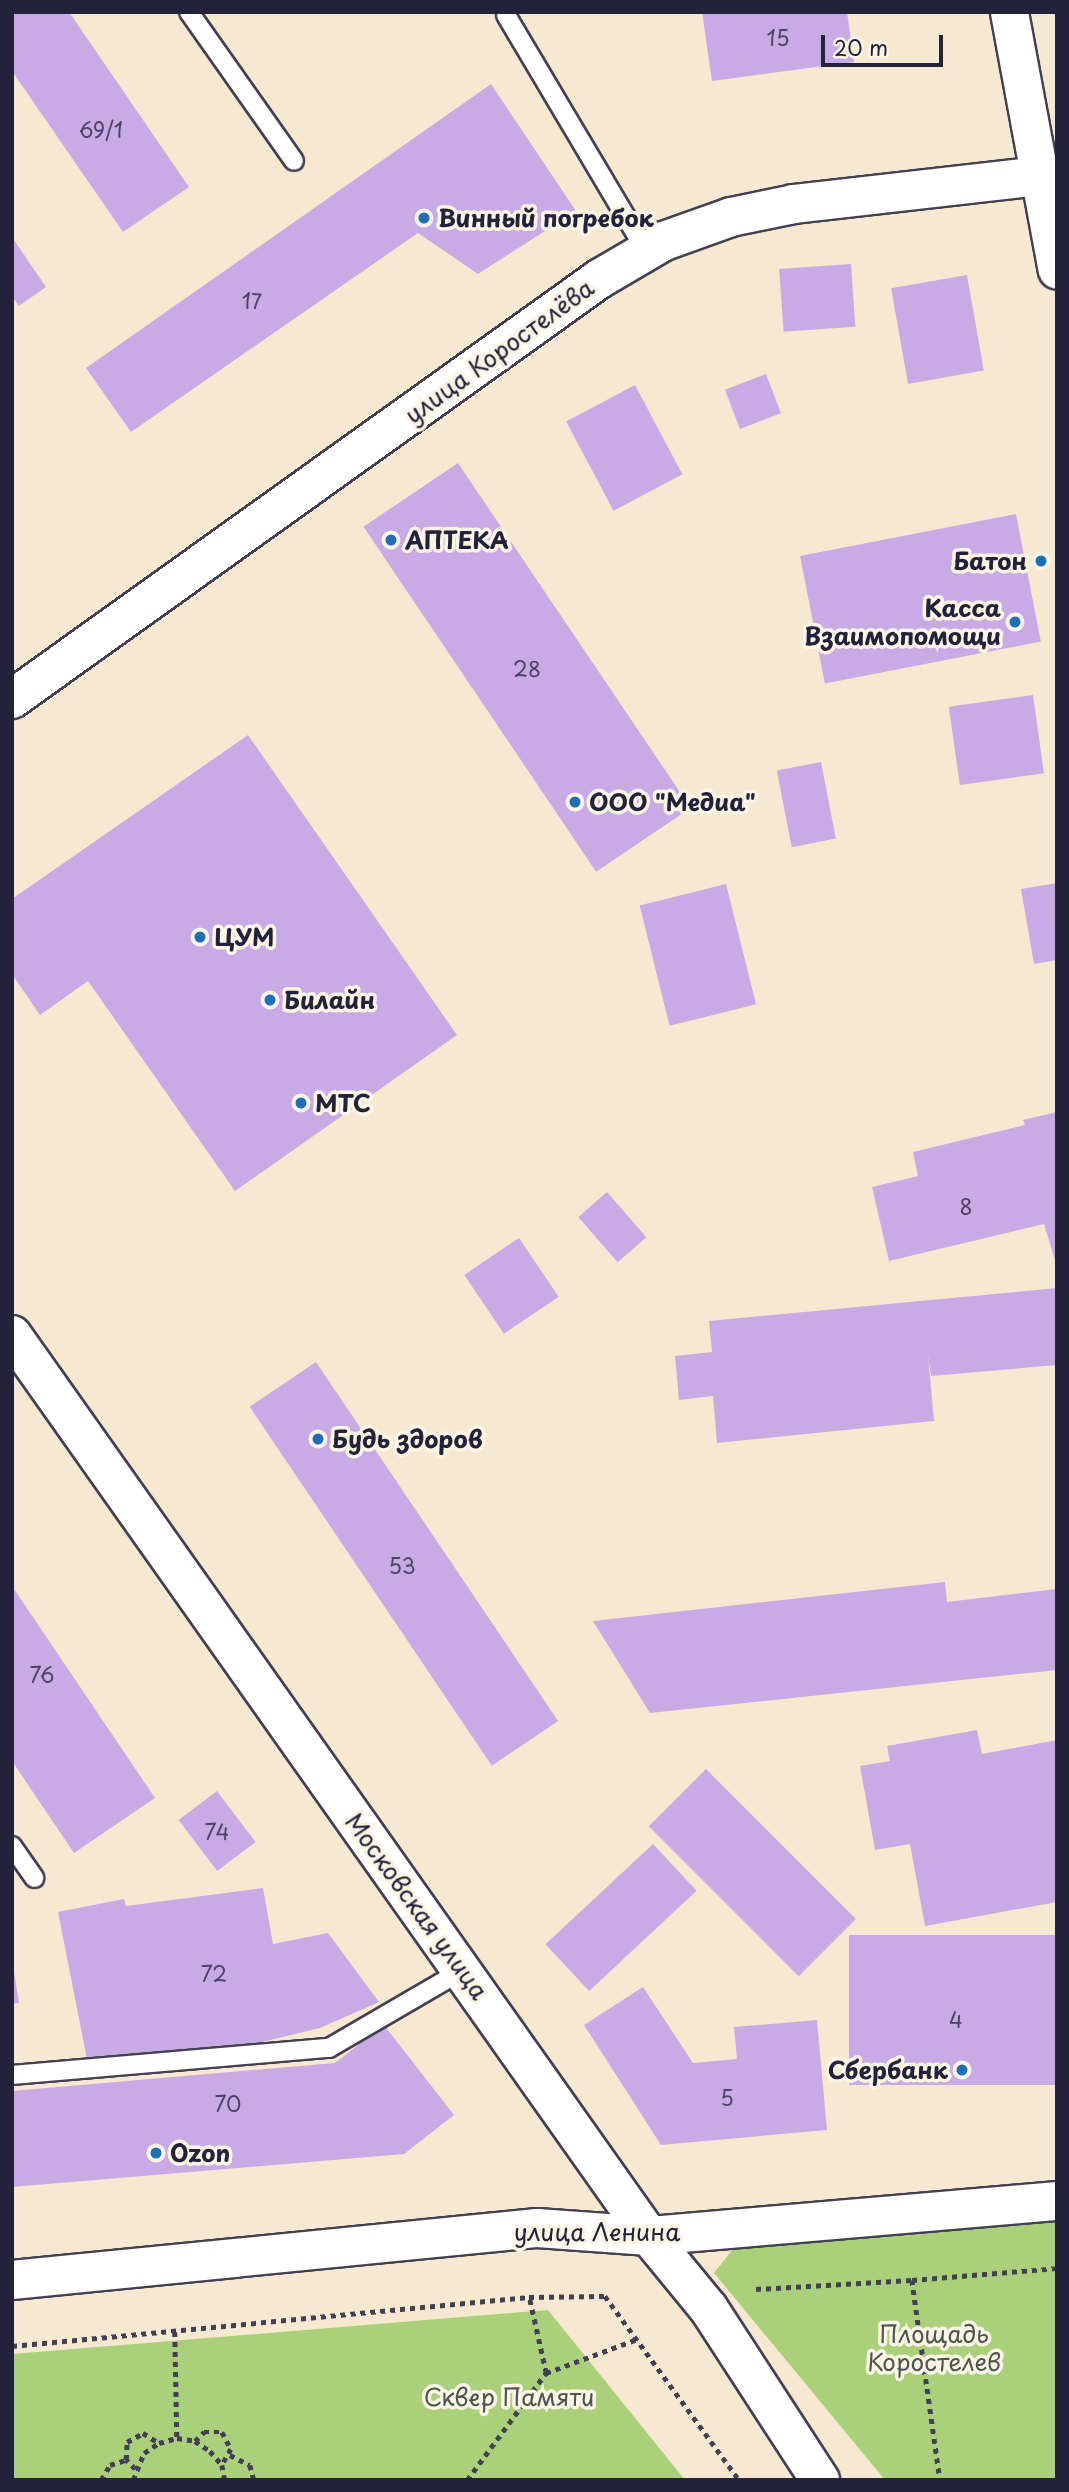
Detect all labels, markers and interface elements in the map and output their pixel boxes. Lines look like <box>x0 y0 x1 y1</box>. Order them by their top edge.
scale bar <box>824 21 946 65</box>
house number: 15 <box>767 24 789 50</box>
text: 20 m <box>834 31 888 63</box>
house number: 69/1 <box>79 116 123 142</box>
place label: Винный погребок <box>438 204 654 232</box>
marker: Винный погребок <box>416 210 432 226</box>
street label: улица Коростелёва <box>398 272 600 430</box>
house number: 17 <box>242 287 262 313</box>
place label: АПТЕКА <box>405 526 509 554</box>
marker: АПТЕКА <box>383 532 399 548</box>
place label: Батон <box>953 547 1027 575</box>
marker: Батон <box>1033 553 1049 569</box>
place label: Касса Взаимопомощи <box>804 594 1001 650</box>
marker: Касса Взаимопомощи <box>1007 614 1023 630</box>
house number: 28 <box>513 655 541 681</box>
place label: ООО "Медиа" <box>589 788 755 816</box>
marker: ООО "Медиа" <box>567 794 583 810</box>
place label: ЦУМ <box>214 923 275 951</box>
marker: ЦУМ <box>192 929 208 945</box>
place label: Билайн <box>284 986 375 1014</box>
marker: Билайн <box>262 992 278 1008</box>
place label: МТС <box>315 1089 371 1117</box>
marker: МТС <box>293 1095 309 1111</box>
house number: 8 <box>959 1193 973 1219</box>
place label: Будь здоров <box>332 1425 483 1453</box>
marker: Будь здоров <box>310 1431 326 1447</box>
house number: 53 <box>388 1552 416 1578</box>
house number: 76 <box>30 1661 54 1687</box>
street label: Московская улица <box>339 1807 495 2005</box>
house number: 74 <box>205 1818 229 1844</box>
house number: 72 <box>201 1960 227 1986</box>
house number: 4 <box>949 2006 963 2032</box>
place label: Сбербанк <box>828 2056 948 2084</box>
marker: Сбербанк <box>954 2062 970 2078</box>
house number: 5 <box>720 2084 734 2110</box>
house number: 70 <box>215 2090 241 2116</box>
place label: Ozon <box>170 2139 230 2167</box>
marker: Ozon <box>148 2145 164 2161</box>
street label: улица Ленина <box>513 2218 681 2246</box>
park label: Площадь Коростелев <box>867 2320 1001 2376</box>
park label: Сквер Памяти <box>423 2383 595 2411</box>

